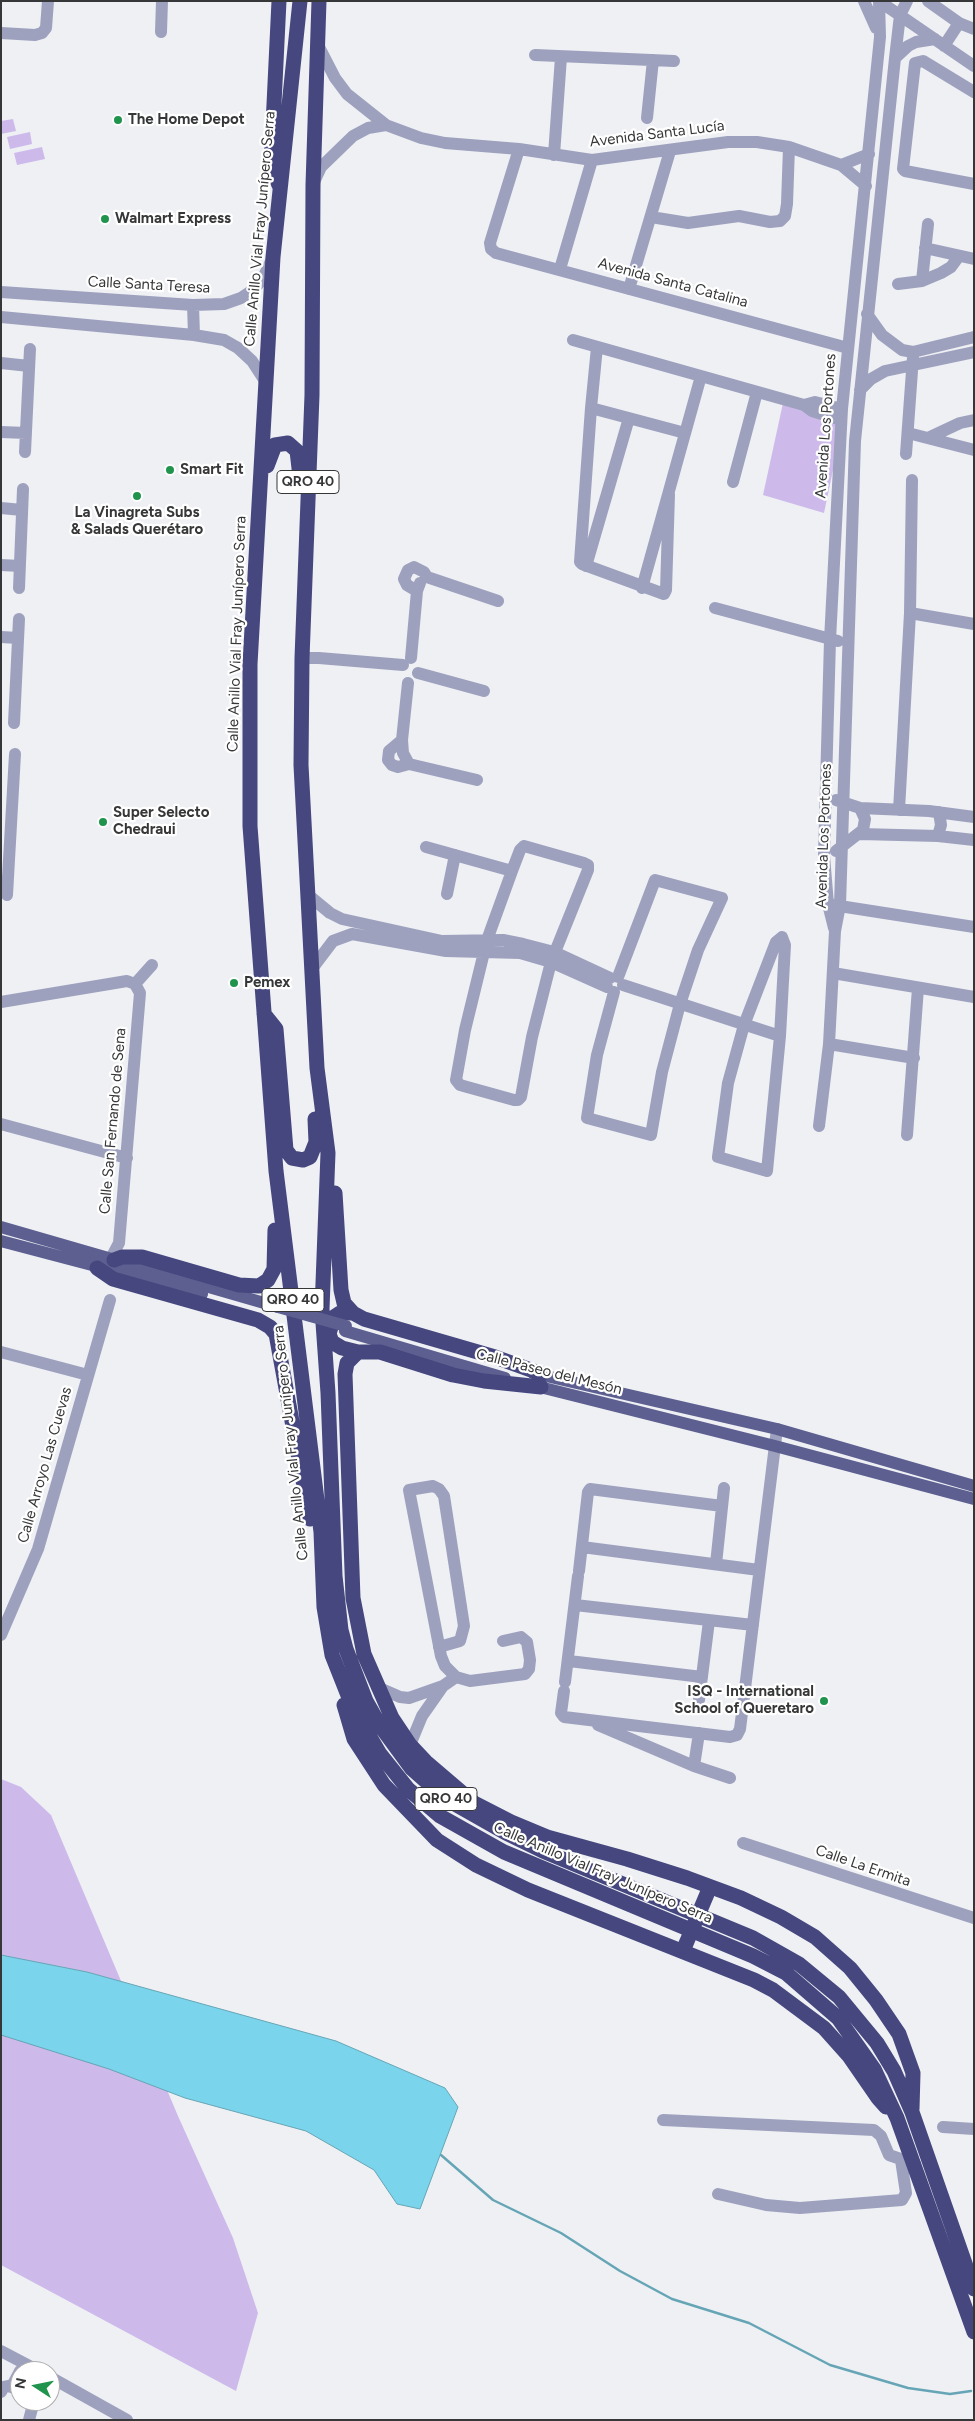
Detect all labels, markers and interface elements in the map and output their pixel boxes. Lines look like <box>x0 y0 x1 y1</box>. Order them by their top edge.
street label: Calle Anillo Vial Fray Junípero Serra <box>241 110 279 348</box>
place label: The Home Depot <box>128 111 245 129</box>
marker: The Home Depot <box>112 114 124 126</box>
street label: Avenida Santa Lucía <box>589 117 725 151</box>
place label: Walmart Express <box>115 210 231 228</box>
marker: Walmart Express <box>99 213 111 225</box>
street label: Avenida Santa Catalina <box>596 254 750 312</box>
street label: Calle Santa Teresa <box>87 273 211 297</box>
street label: Avenida Los Portones <box>812 353 840 499</box>
place label: Smart Fit <box>180 461 244 479</box>
marker: Smart Fit <box>164 464 176 476</box>
road number: QRO 40 <box>277 471 339 494</box>
marker: La Vinagreta Subs & Salads Querétaro <box>131 490 143 502</box>
place label: La Vinagreta Subs & Salads Querétaro <box>71 504 203 539</box>
street label: Calle Anillo Vial Fray Junípero Serra <box>224 516 250 752</box>
street label: Avenida Los Portones <box>812 763 836 909</box>
place label: Super Selecto Chedraui <box>113 804 209 839</box>
marker: Super Selecto Chedraui <box>97 816 109 828</box>
place label: Pemex <box>244 974 290 992</box>
marker: Pemex <box>228 977 240 989</box>
street label: Calle San Fernando de Sena <box>96 1027 130 1215</box>
road number: QRO 40 <box>262 1288 324 1312</box>
street label: Calle Anillo Vial Fray Junípero Serra <box>270 1325 312 1561</box>
street label: Calle Paseo del Mesón <box>474 1345 624 1399</box>
street label: Calle Arroyo Las Cuevas <box>14 1385 76 1545</box>
place label: ISQ - International School of Queretaro <box>674 1683 814 1718</box>
marker: ISQ - International School of Queretaro <box>818 1695 830 1707</box>
road number: QRO 40 <box>415 1788 477 1810</box>
street label: Calle Anillo Vial Fray Junípero Serra <box>491 1819 715 1927</box>
street label: Calle La Ermita <box>813 1841 913 1891</box>
north arrow <box>10 2361 60 2411</box>
text: N <box>11 2376 30 2390</box>

